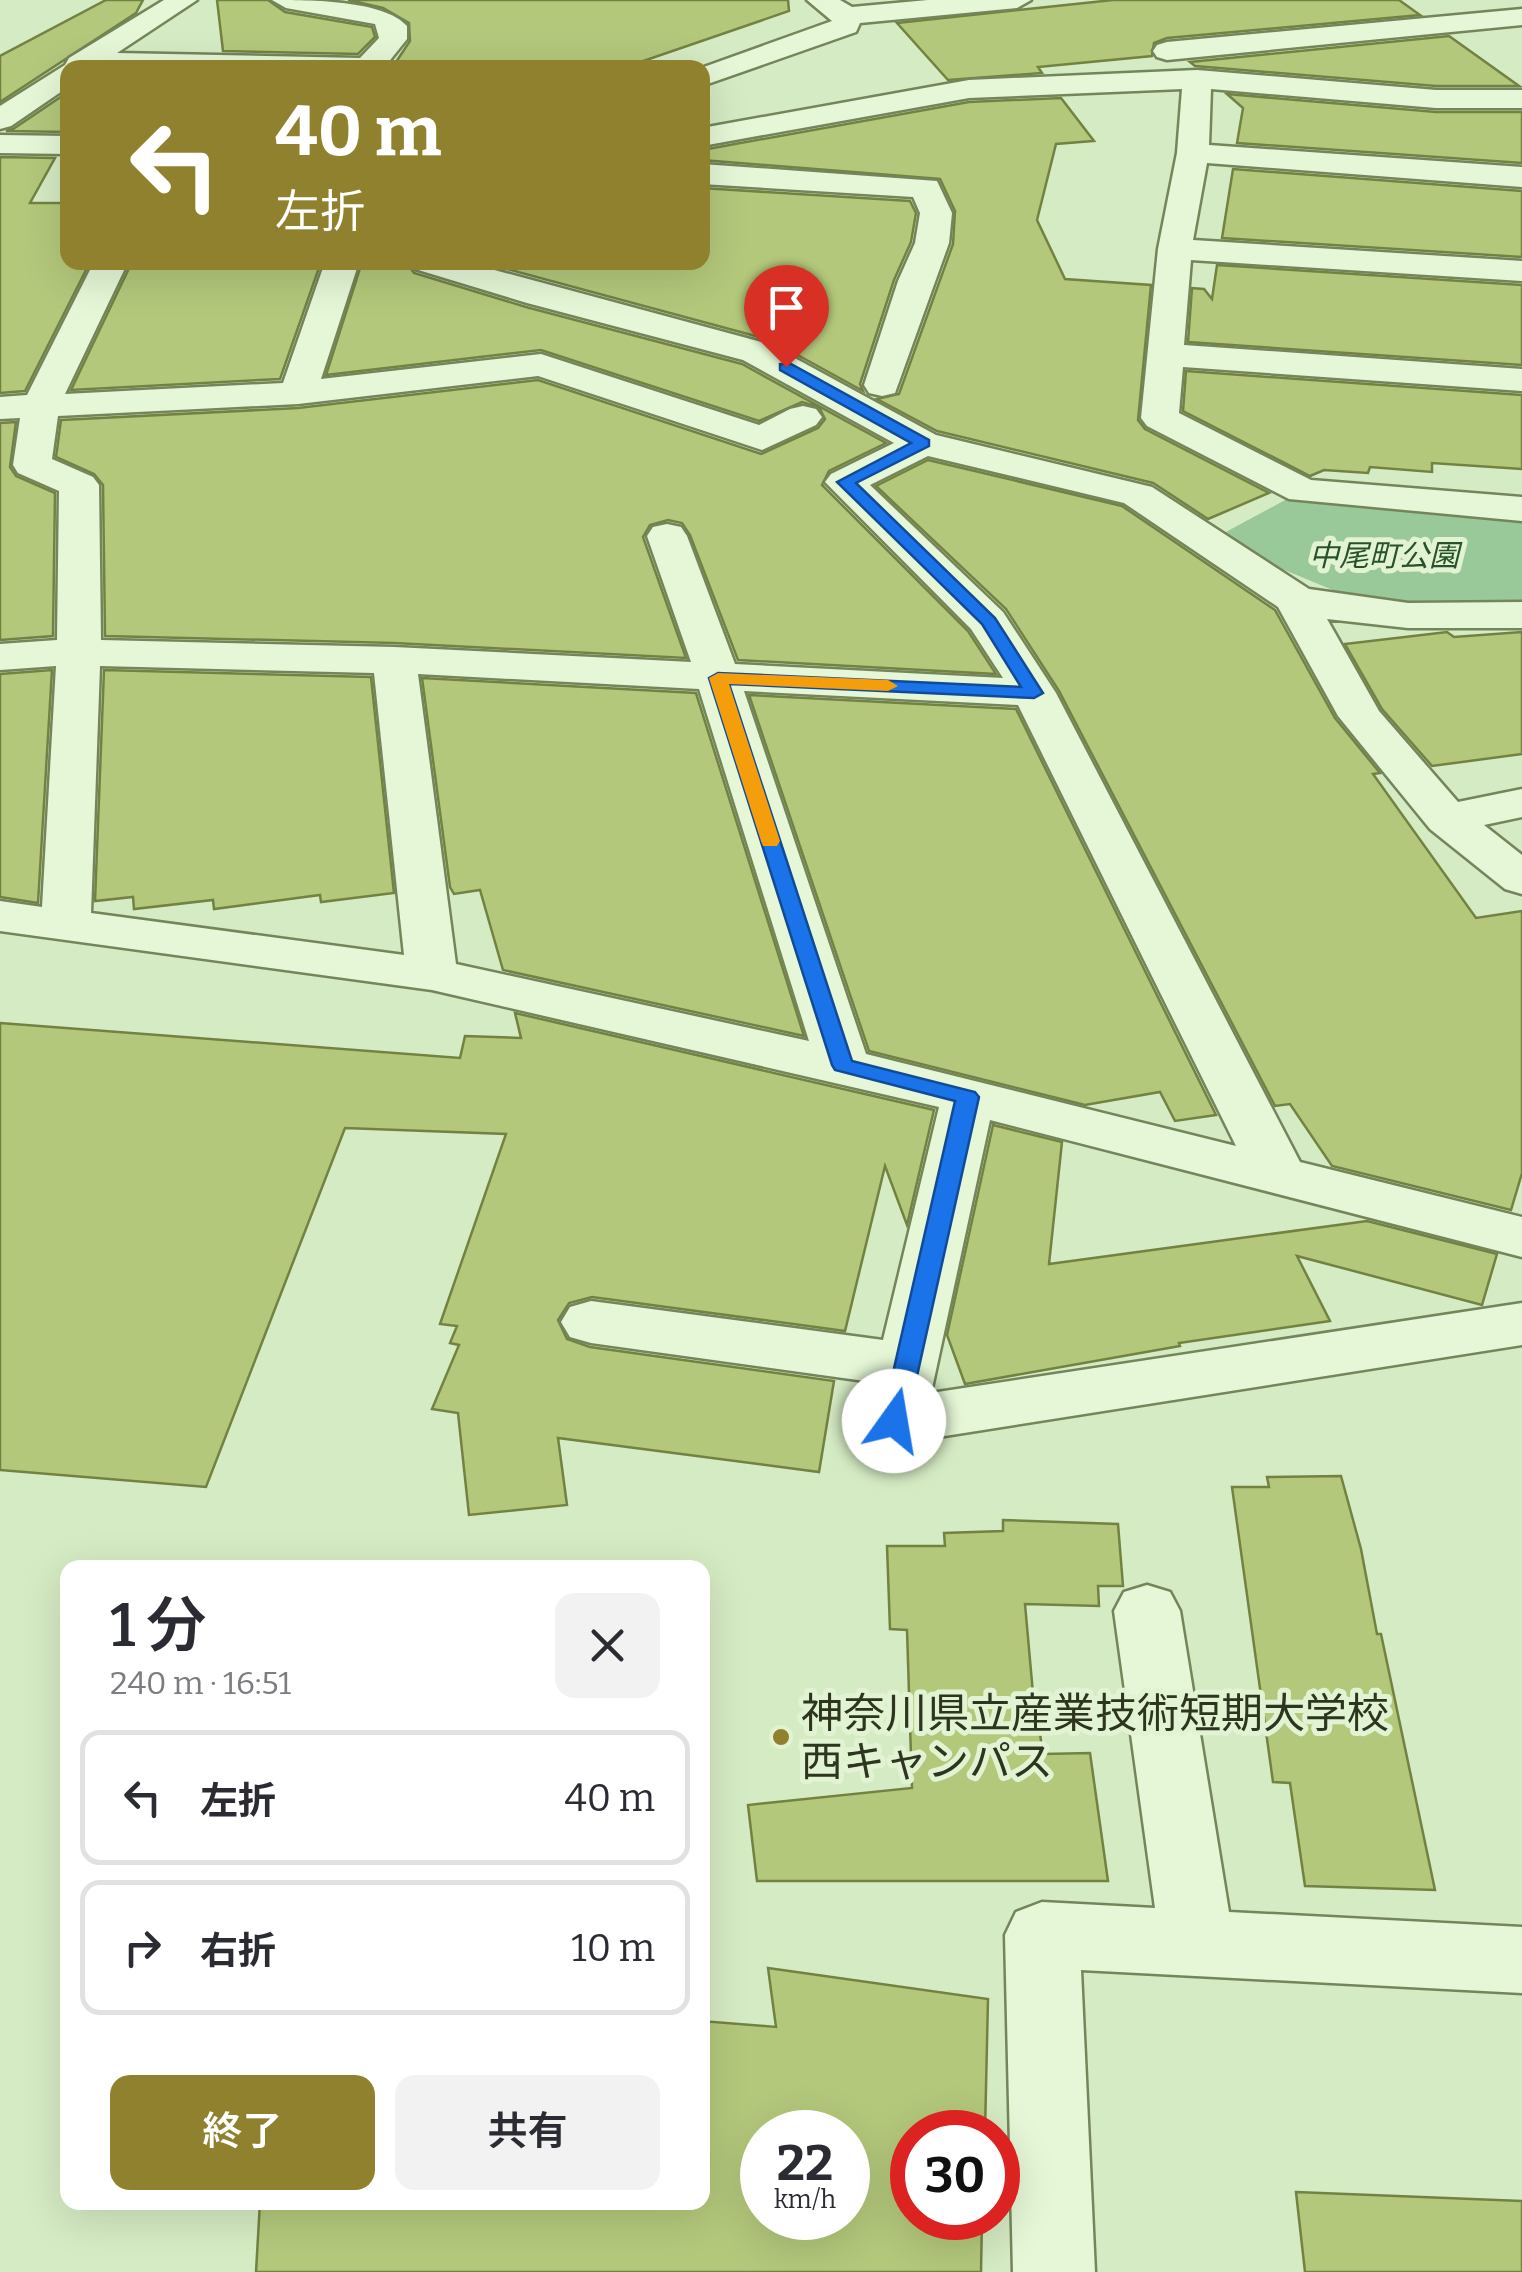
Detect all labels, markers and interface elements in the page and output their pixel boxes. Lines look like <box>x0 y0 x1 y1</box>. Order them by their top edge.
text: 40 m <box>275 90 441 174</box>
icon: left <box>110 100 240 230</box>
text: 左折 <box>275 185 365 239</box>
pin <box>744 265 829 368</box>
icon: arrive <box>759 280 814 335</box>
park label: 中尾町公園 <box>1309 538 1463 574</box>
position arrow <box>842 1369 946 1473</box>
text: 1 分 <box>110 1590 207 1662</box>
button: close <box>555 1593 660 1698</box>
text: 240 m · 16:51 <box>110 1664 291 1702</box>
place label: 神奈川県立産業技術短期大学校 西キャンパス <box>801 1689 1389 1787</box>
marker: 神奈川県立産業技術短期大学校 西キャンパス <box>770 1726 792 1748</box>
icon: left <box>115 1770 170 1825</box>
text: 40 m <box>565 1775 655 1821</box>
text: 左折 <box>200 1778 276 1824</box>
icon: right <box>115 1920 170 1975</box>
text: 10 m <box>571 1925 655 1971</box>
text: 右折 <box>200 1928 276 1974</box>
button: 終了 <box>110 2075 375 2190</box>
button: 共有 <box>395 2075 660 2190</box>
speed limit sign: 30 <box>890 2110 1020 2240</box>
text: 22 <box>777 2133 833 2193</box>
text: km/h <box>774 2185 836 2215</box>

